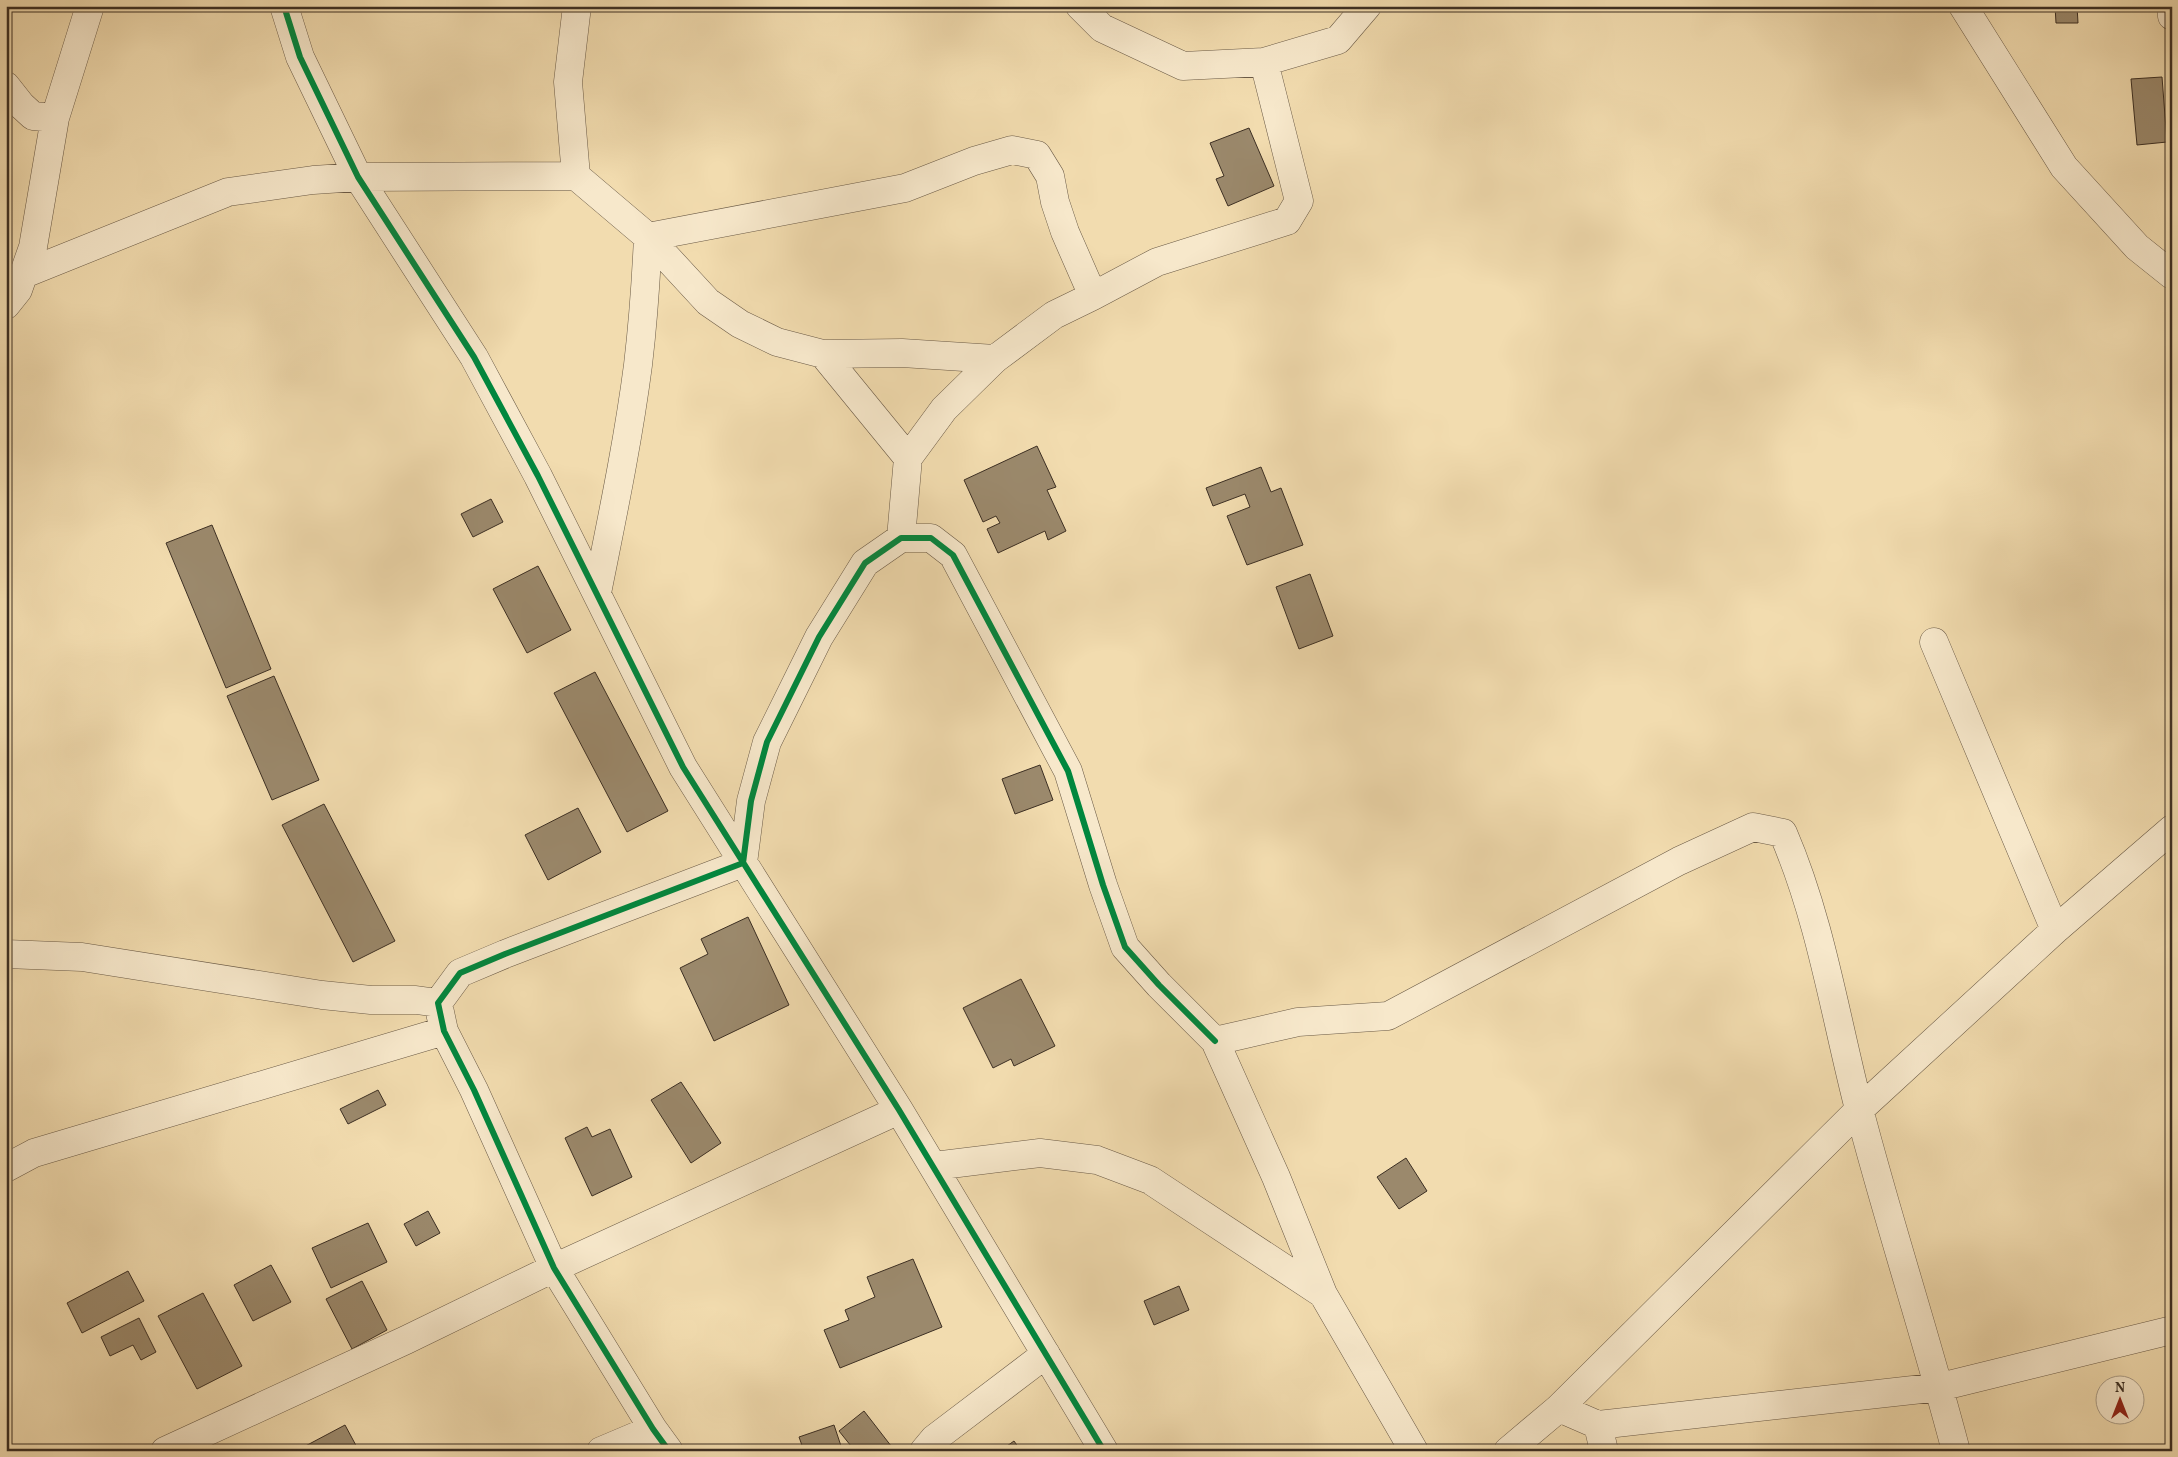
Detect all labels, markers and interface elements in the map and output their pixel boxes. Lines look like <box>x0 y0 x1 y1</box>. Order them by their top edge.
north arrow <box>2096 1374 2146 1424</box>
text: N <box>2115 1379 2125 1398</box>

